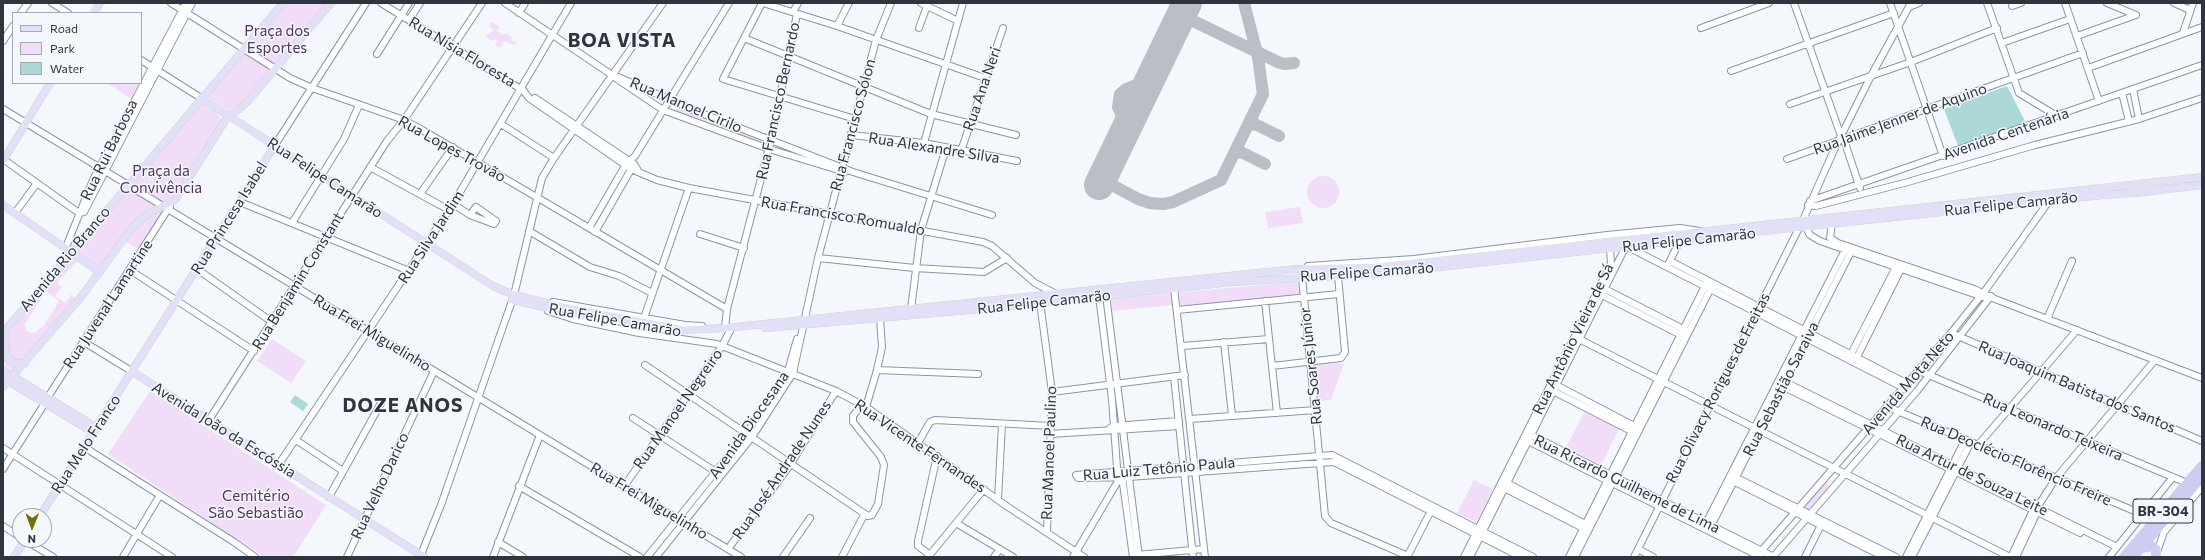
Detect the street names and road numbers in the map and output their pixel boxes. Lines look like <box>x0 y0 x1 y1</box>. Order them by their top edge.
street label: Rua Nísia Floresta <box>405 13 519 91</box>
street label: Rua Francisco Bernardo <box>753 21 803 181</box>
street label: Rua Ana Neri <box>959 45 1005 133</box>
street label: Rua Francisco Sólon <box>827 57 879 193</box>
street label: Rua Manoel Cirilo <box>627 73 745 137</box>
street label: Rua Jaime Jenner de Aquino <box>1811 79 1989 159</box>
street label: Rua Rui Barbosa <box>77 97 141 203</box>
street label: Avenida Centenária <box>1941 104 2071 164</box>
street label: Rua Lopes Trovão <box>395 112 509 186</box>
street label: Rua Alexandre Silva <box>867 129 1001 167</box>
street label: Rua Felipe Camarão <box>264 134 386 222</box>
street label: Rua Princesa Isabel <box>187 158 271 278</box>
street label: Rua Silva Jardim <box>394 187 468 287</box>
street label: Rua Felipe Camarão <box>1943 188 2079 220</box>
street label: Rua Francisco Romualdo <box>760 193 926 239</box>
street label: Avenida Rio Branco <box>16 203 114 315</box>
street label: Rua Benjamin Constant <box>248 209 348 353</box>
street label: Rua Felipe Camarão <box>1621 224 1757 256</box>
street label: Rua Juvenal Lamartine <box>60 236 156 372</box>
street label: Rua Felipe Camarão <box>1299 258 1435 286</box>
street label: Rua Antônio Vieira de Sá <box>1529 261 1617 417</box>
street label: Rua Felipe Camarão <box>976 286 1112 318</box>
street label: Rua Olivacy Rorigues de Freitas <box>1662 290 1774 486</box>
street label: Rua Frei Miguelinho <box>310 291 434 375</box>
street label: Rua Felipe Camarão <box>547 299 683 341</box>
street label: Rua Soares Júnior <box>1296 306 1326 426</box>
street label: Rua Sebastião Saraiva <box>1739 319 1823 459</box>
street label: Avenida Mota Neto <box>1858 328 1958 438</box>
street label: Rua Joaquim Batista dos Santos <box>1976 337 2178 437</box>
street label: Rua Manoel Negreiro <box>630 345 726 473</box>
street label: Avenida Diocesana <box>705 368 793 482</box>
street label: Avenida João da Escóssia <box>149 378 299 482</box>
street label: Rua Manoel Paulino <box>1038 386 1060 520</box>
street label: Rua Leonardo Teixeira <box>1980 389 2126 465</box>
street label: Rua Melo Franco <box>47 391 125 497</box>
street label: Rua Vicente Fernandes <box>851 395 989 497</box>
street label: Rua José Andrade Nunes <box>729 397 835 543</box>
street label: Rua Deoclécio Florêncio Freire <box>1918 413 2114 509</box>
street label: Rua Velho Darico <box>347 430 413 542</box>
street label: Rua Artur de Souza Leite <box>1893 430 2051 520</box>
street label: Rua Ricardo Guilheme de Lima <box>1531 431 1723 537</box>
street label: Rua Luiz Tetônio Paula <box>1082 453 1236 485</box>
street label: Rua Frei Miguelinho <box>587 459 711 543</box>
road number: BR-304 <box>2133 499 2193 523</box>

